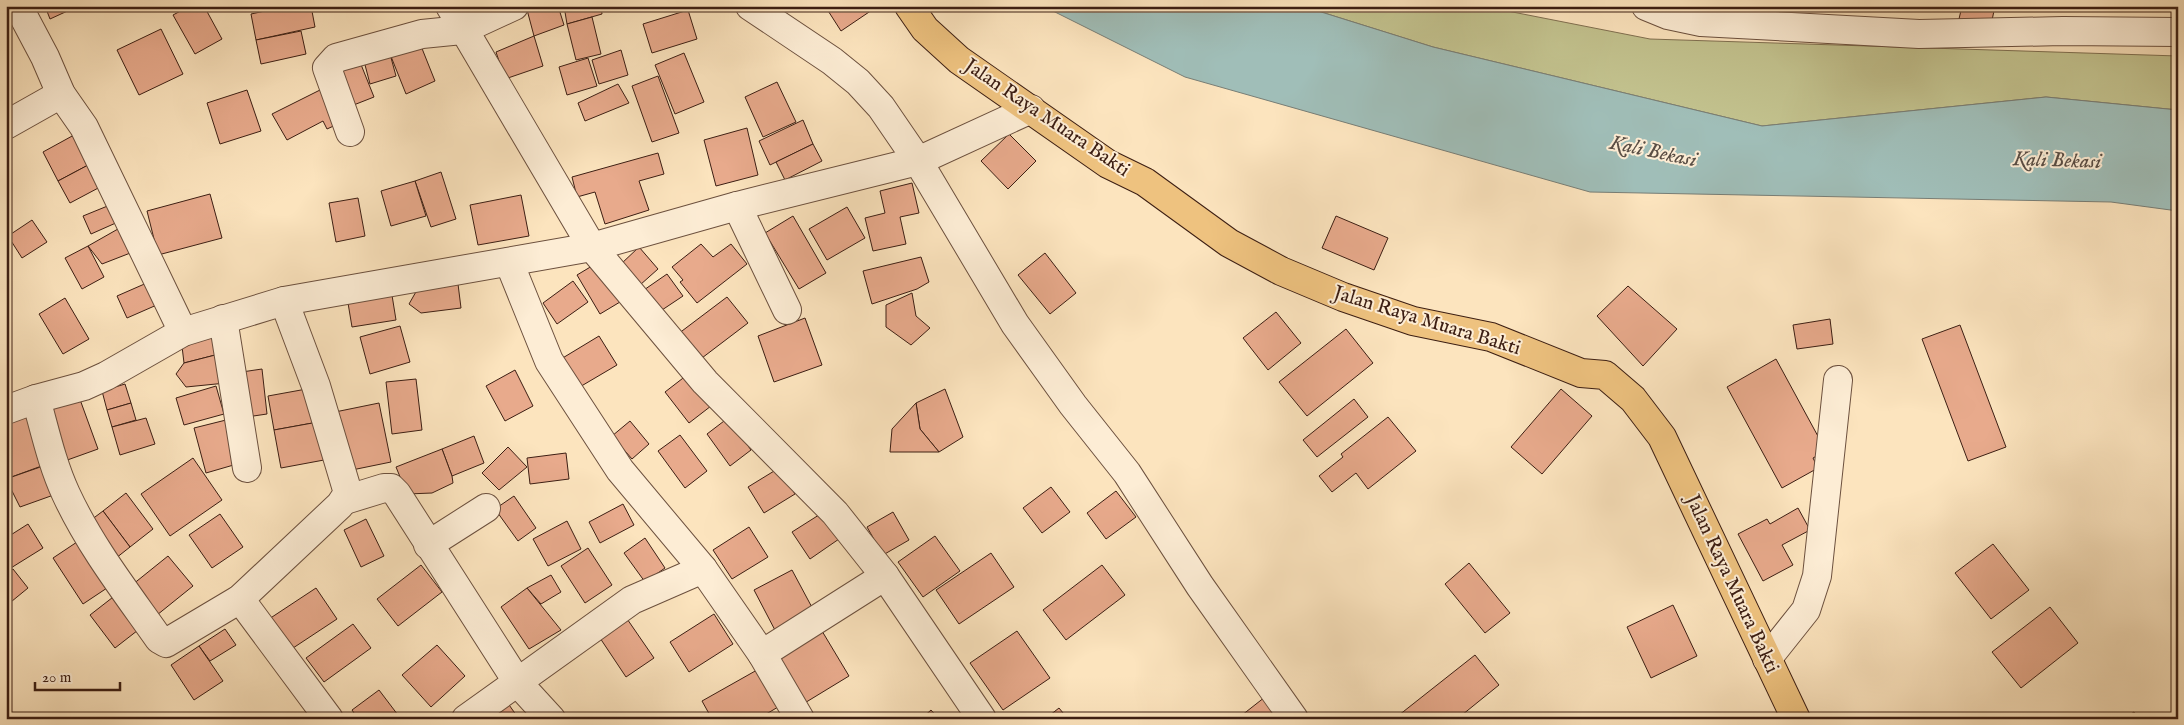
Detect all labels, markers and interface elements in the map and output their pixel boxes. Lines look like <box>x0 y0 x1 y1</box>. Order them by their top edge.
street label: Jalan Raya Muara Bakti <box>958 52 1135 183</box>
water label: Kali Bekasi <box>1606 129 1701 175</box>
water label: Kali Bekasi <box>2011 146 2104 176</box>
street label: Jalan Raya Muara Bakti <box>1328 280 1524 361</box>
street label: Jalan Raya Muara Bakti <box>1679 489 1784 677</box>
scale bar <box>35 660 120 692</box>
text: 20 m <box>42 668 72 687</box>

